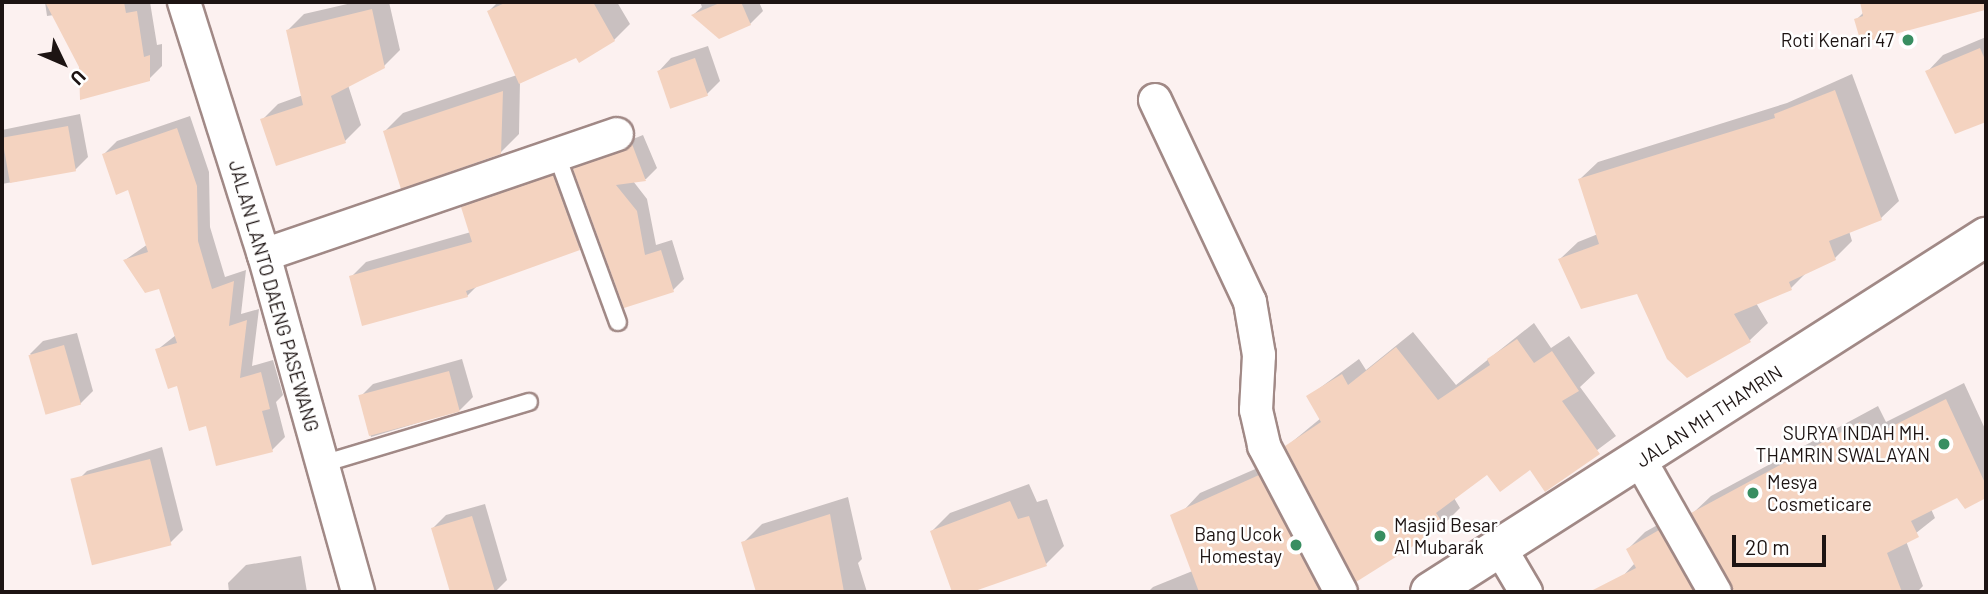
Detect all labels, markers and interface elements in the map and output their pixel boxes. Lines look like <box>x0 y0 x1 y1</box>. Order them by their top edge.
north arrow <box>28 28 98 98</box>
place label: Roti Kenari 47 <box>1781 29 1894 51</box>
marker: Roti Kenari 47 <box>1900 32 1916 48</box>
text: U <box>66 66 91 90</box>
street label: JALAN LANTO DAENG PASEWANG <box>224 157 324 435</box>
street label: JALAN MH THAMRIN <box>1632 360 1786 472</box>
place label: SURYA INDAH MH. THAMRIN SWALAYAN <box>1756 422 1930 466</box>
marker: SURYA INDAH MH. THAMRIN SWALAYAN <box>1936 436 1952 452</box>
place label: Mesya Cosmeticare <box>1767 471 1872 515</box>
marker: Mesya Cosmeticare <box>1745 485 1761 501</box>
place label: Masjid Besar Al Mubarak <box>1394 514 1498 558</box>
scale bar <box>1736 520 1830 564</box>
place label: Bang Ucok Homestay <box>1194 523 1282 567</box>
marker: Masjid Besar Al Mubarak <box>1372 528 1388 544</box>
text: 20 m <box>1745 534 1790 559</box>
marker: Bang Ucok Homestay <box>1288 537 1304 553</box>

